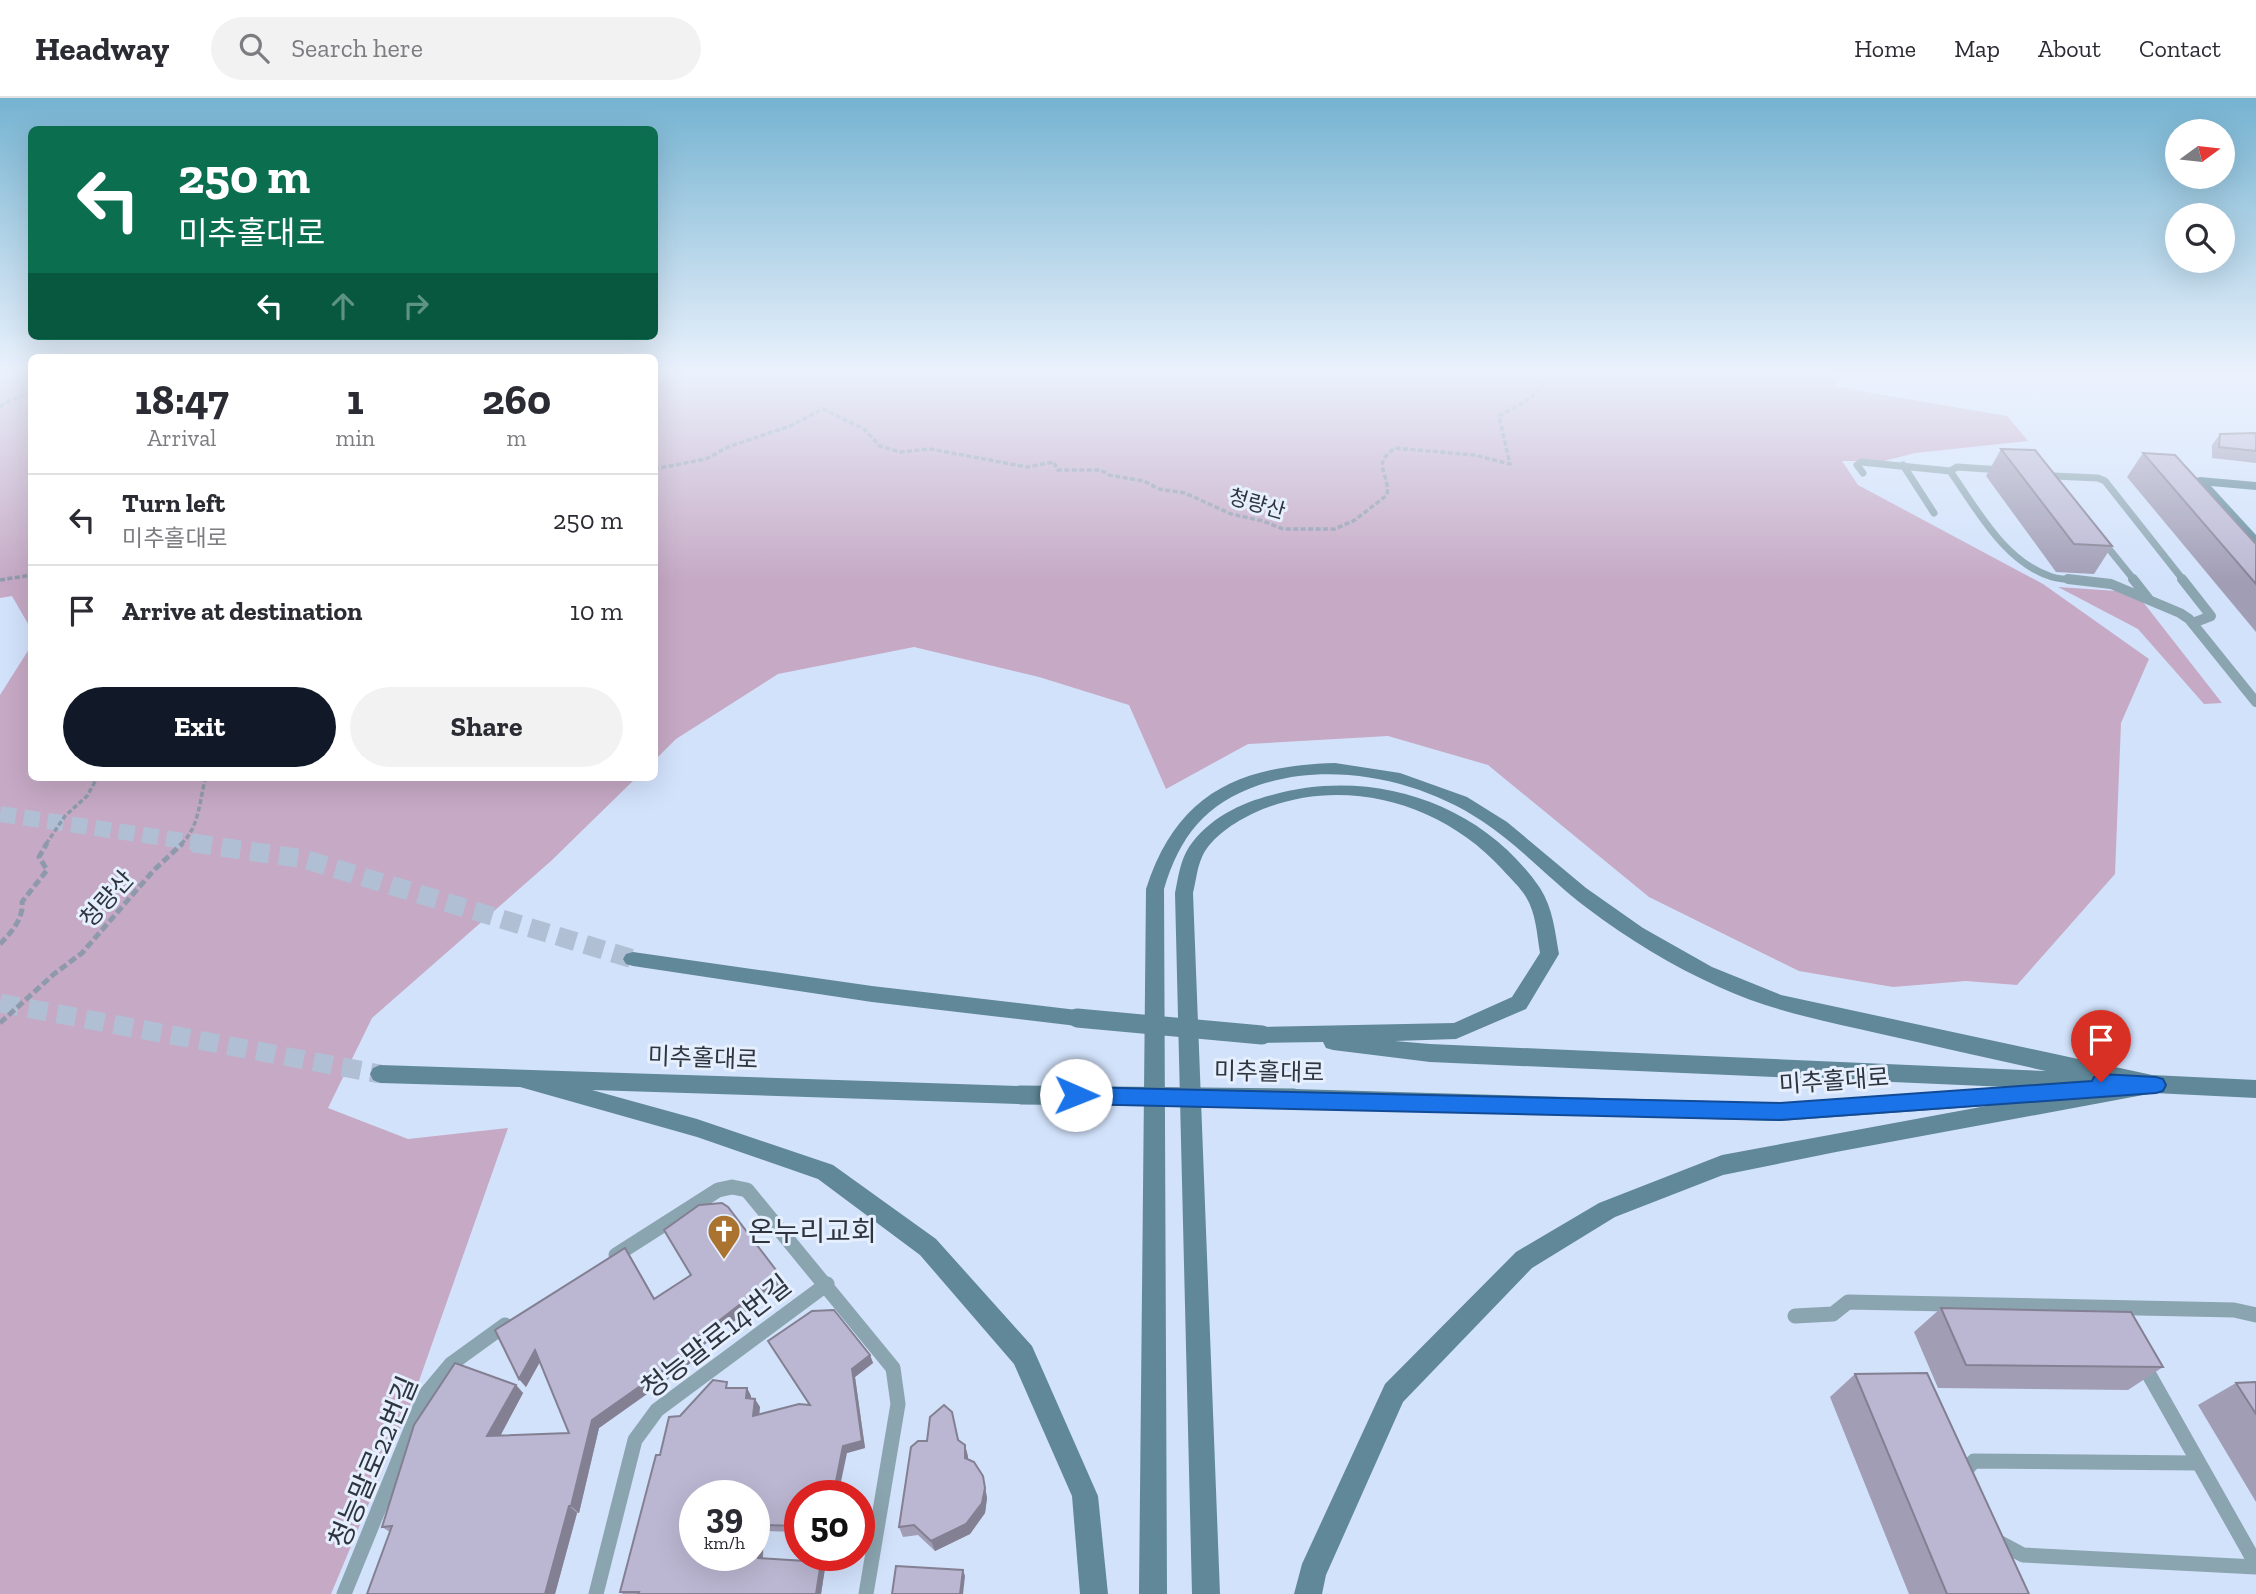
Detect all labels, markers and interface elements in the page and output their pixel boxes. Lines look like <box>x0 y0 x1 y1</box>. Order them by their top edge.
search box <box>211 17 701 80</box>
text: Headway <box>35 29 169 68</box>
icon: search <box>235 29 273 67</box>
text: Search here <box>291 32 423 64</box>
text: Home <box>1854 34 1916 63</box>
text: Map <box>1954 34 2000 63</box>
text: About <box>2038 34 2101 63</box>
text: Contact <box>2139 34 2221 63</box>
north arrow <box>2165 119 2235 189</box>
map controls <box>2165 119 2235 273</box>
text: 250 m <box>178 147 310 206</box>
icon: left <box>63 154 154 245</box>
button: search <box>2165 203 2235 273</box>
text: 미추홀대로 <box>178 214 325 252</box>
icon: left <box>251 287 289 325</box>
icon: ahead <box>324 287 362 325</box>
icon: right <box>397 287 435 325</box>
text: 18:47 <box>135 374 229 425</box>
text: 1 <box>347 374 364 425</box>
text: 260 <box>482 374 551 425</box>
text: Arrival <box>147 424 216 452</box>
text: min <box>336 424 375 452</box>
text: m <box>507 424 526 452</box>
street label: 청량산 <box>1226 484 1288 524</box>
text: Turn left <box>122 487 225 519</box>
icon: left <box>63 501 101 539</box>
text: 250 m <box>553 504 623 536</box>
text: 미추홀대로 <box>122 524 228 552</box>
icon: arrive <box>63 592 101 630</box>
text: Arrive at destination <box>122 595 362 627</box>
text: 10 m <box>570 595 623 627</box>
button: Exit <box>63 687 336 767</box>
button: Share <box>350 687 623 767</box>
street label: 청량산 <box>74 864 140 933</box>
pin <box>2071 1010 2131 1082</box>
icon: arrive <box>2082 1021 2120 1059</box>
street label: 미추홀대로 <box>647 1041 759 1074</box>
street label: 미추홀대로 <box>1214 1056 1324 1087</box>
position arrow <box>1039 1058 1113 1132</box>
street label: 미추홀대로 <box>1778 1062 1890 1099</box>
church icon: 온누리교회 <box>705 1212 743 1261</box>
place label: 온누리교회 <box>748 1215 877 1248</box>
street label: 청능말로14번길 <box>635 1268 798 1405</box>
street label: 청능말로22번길 <box>322 1371 424 1553</box>
speed limit sign: 50 <box>784 1480 875 1571</box>
text: 39 <box>706 1495 743 1537</box>
text: km/h <box>704 1532 745 1554</box>

